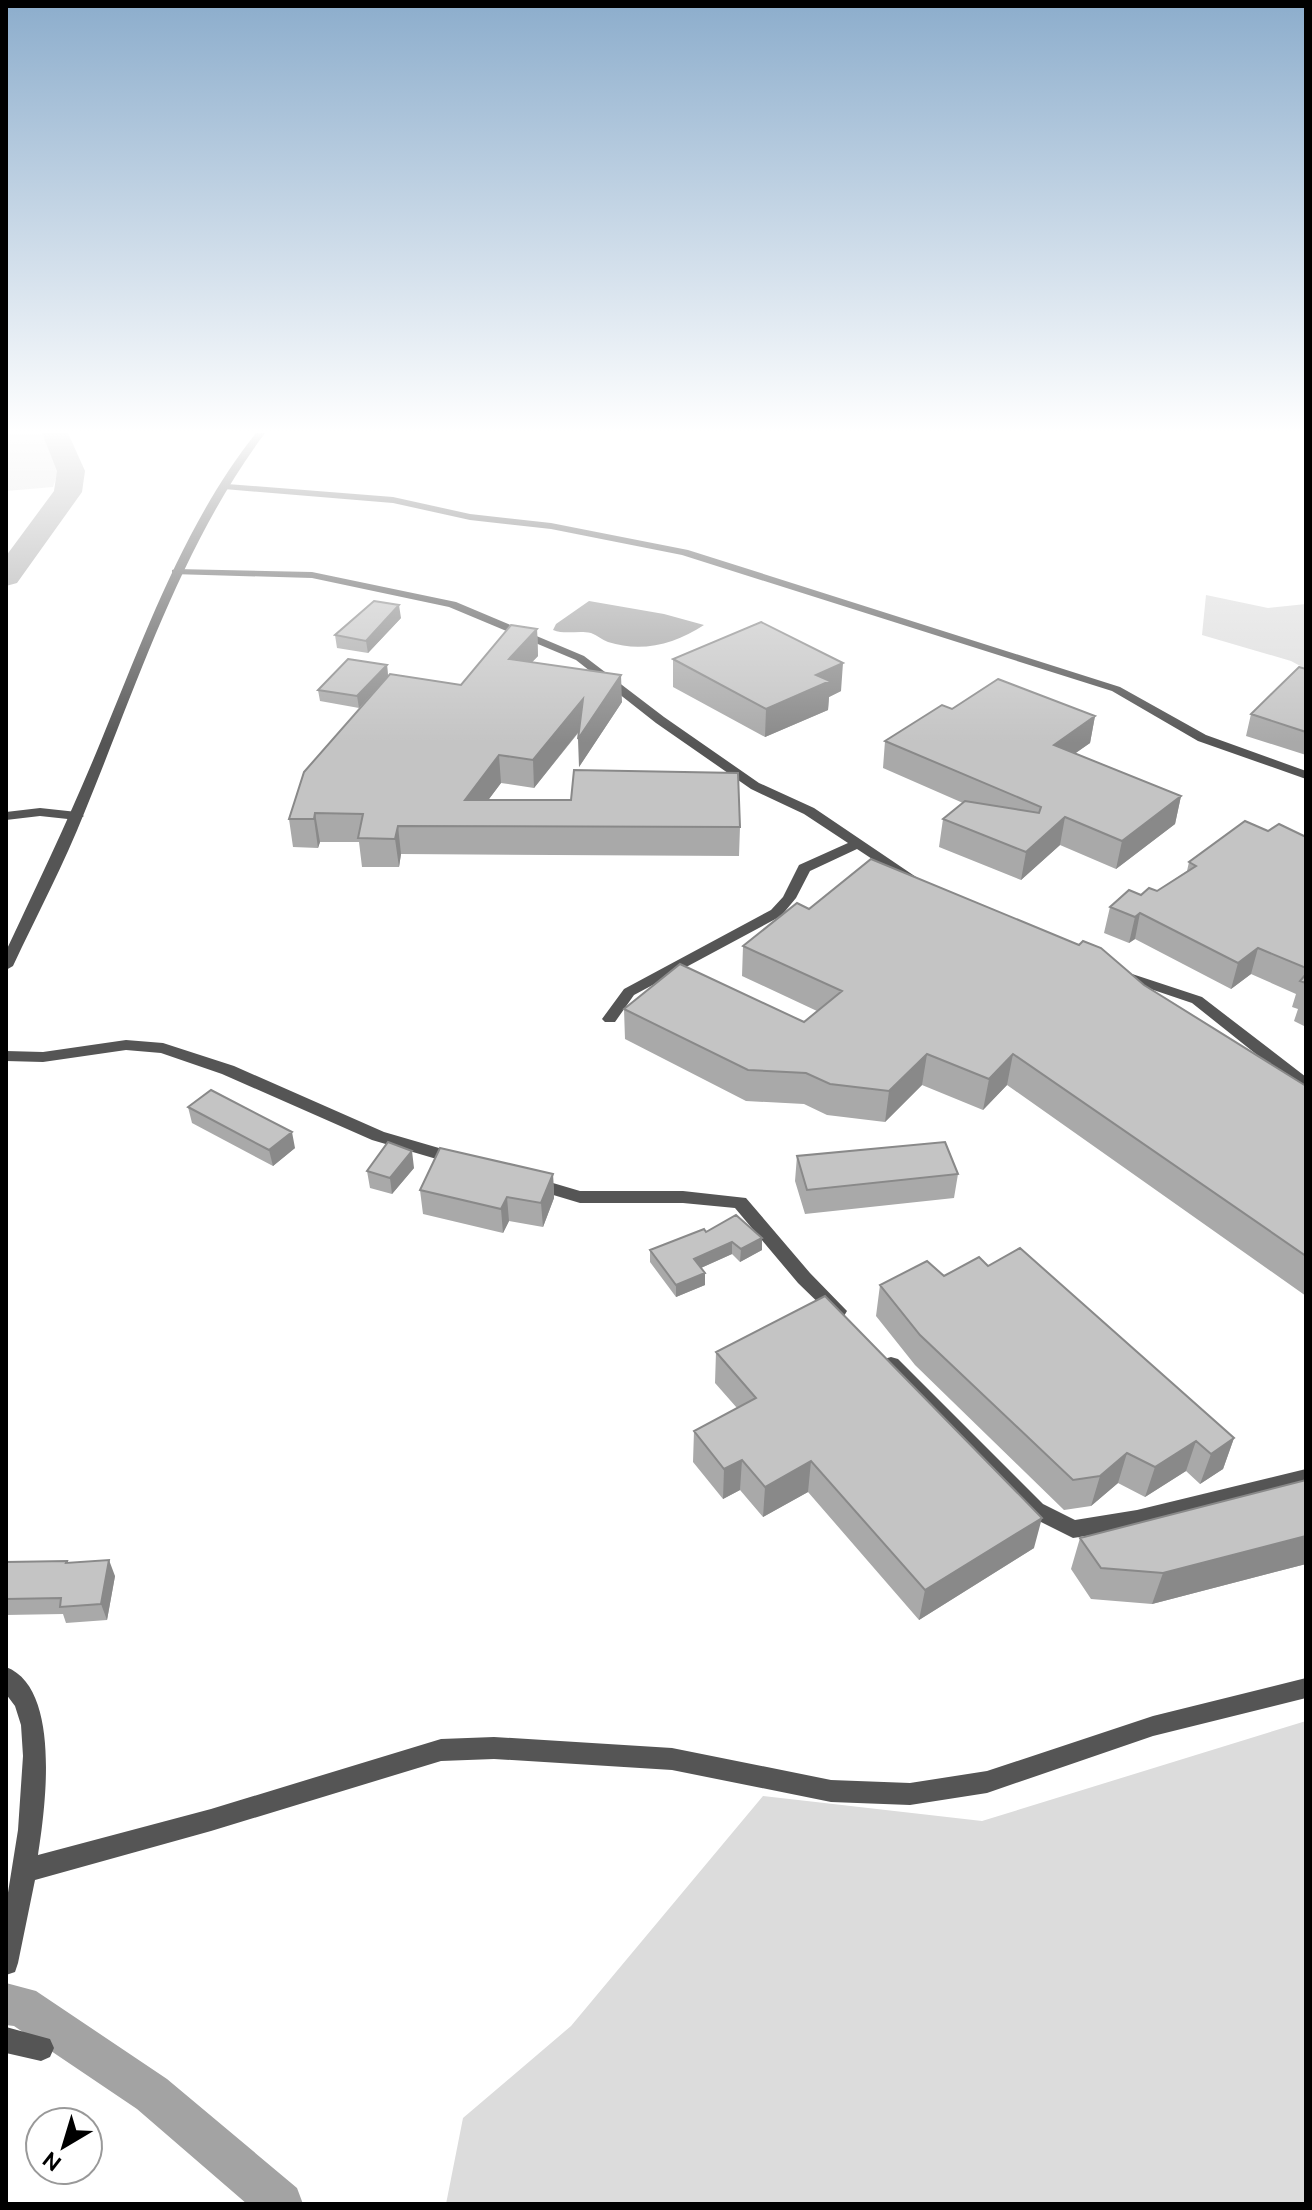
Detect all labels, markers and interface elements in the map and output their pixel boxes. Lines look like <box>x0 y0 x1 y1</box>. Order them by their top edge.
north arrow <box>24 2106 104 2186</box>
text: N <box>37 2147 66 2177</box>

